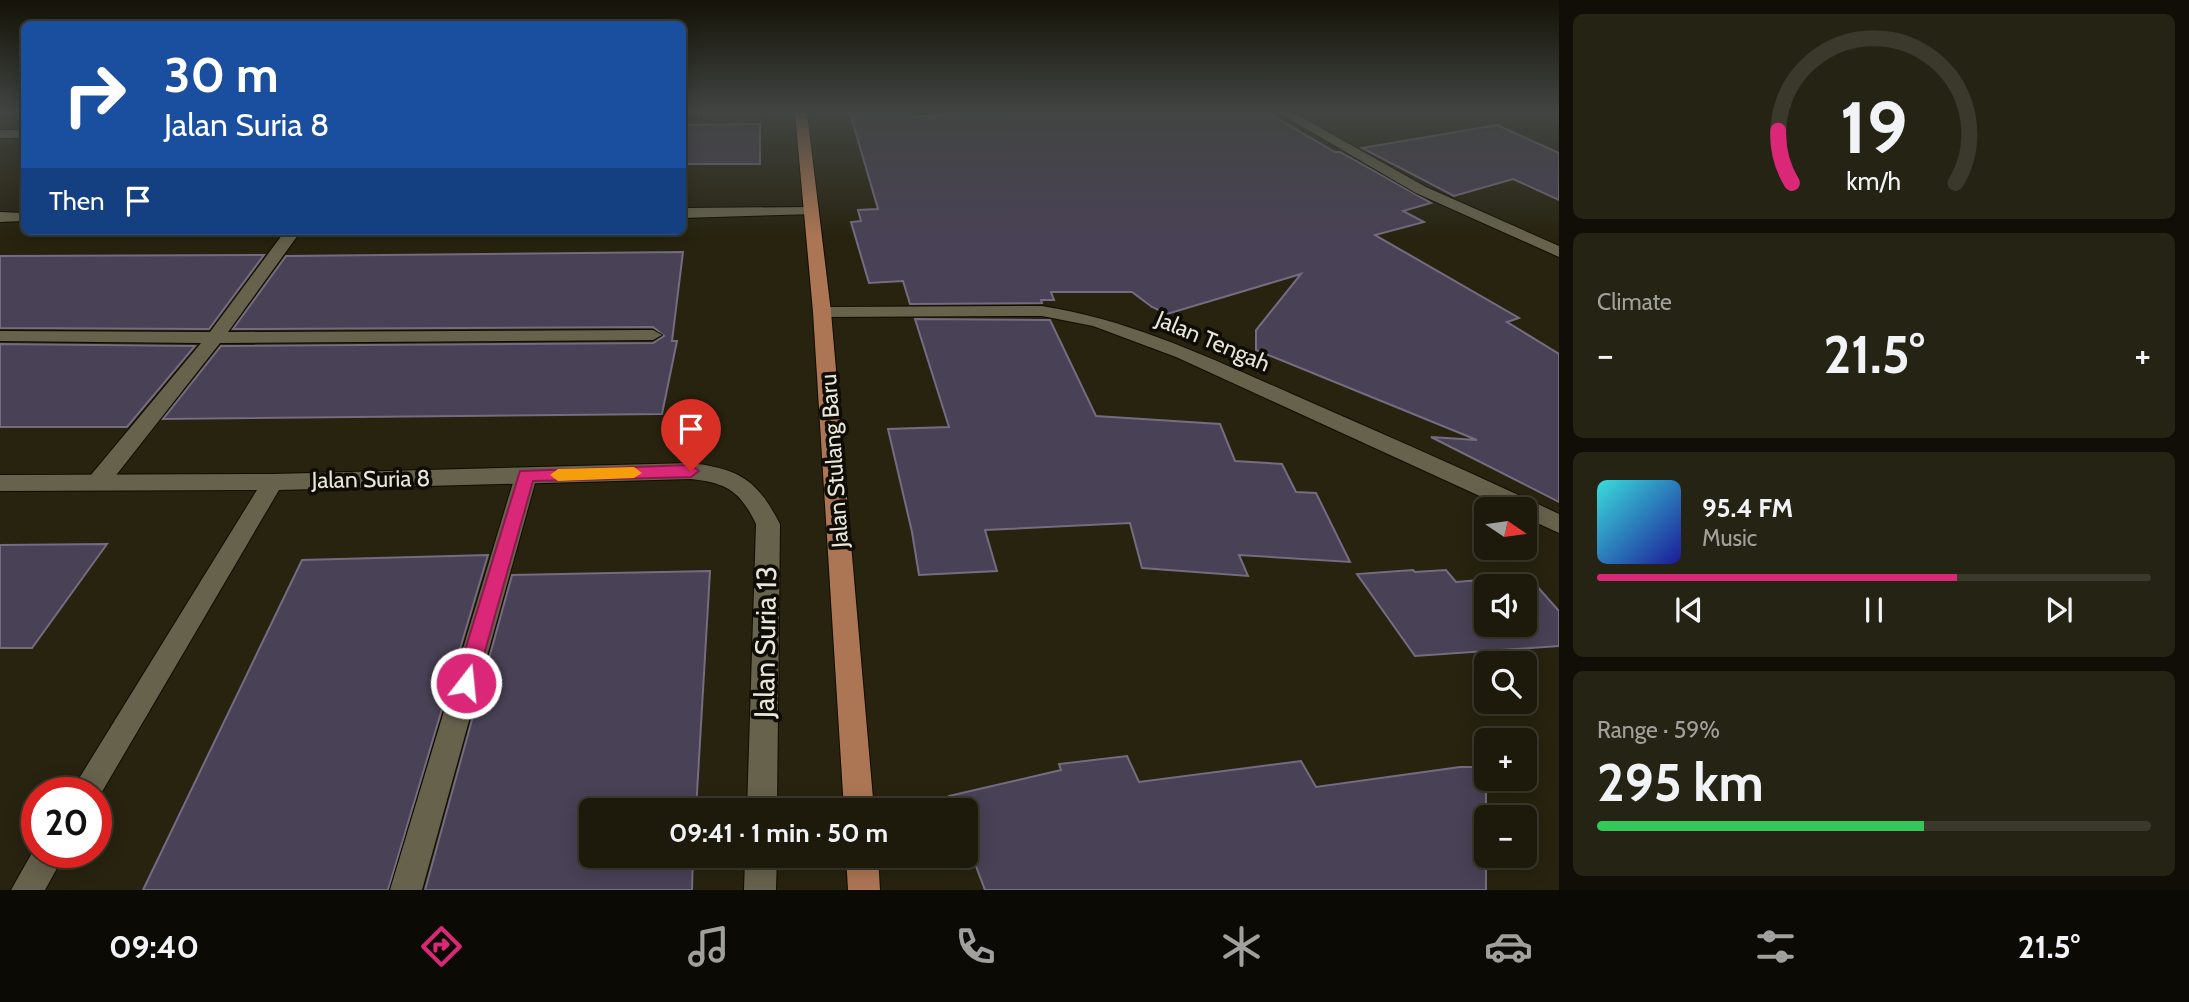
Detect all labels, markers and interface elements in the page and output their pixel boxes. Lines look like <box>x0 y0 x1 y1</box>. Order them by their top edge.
text: 30 m <box>164 45 279 104</box>
icon: right <box>49 49 140 140</box>
text: 19 <box>1840 83 1908 171</box>
text: Jalan Suria 8 <box>164 105 329 144</box>
text: km/h <box>1847 165 1901 195</box>
icon: arrive <box>119 182 157 220</box>
text: Then <box>49 185 105 217</box>
text: Climate <box>1597 288 1672 316</box>
street label: Jalan Tengah <box>1151 304 1274 378</box>
text: 21.5° <box>1823 323 1925 386</box>
text: − <box>1597 331 1614 378</box>
text: + <box>2134 331 2151 378</box>
street label: Jalan Stulang Baru <box>814 373 854 550</box>
pin <box>661 399 721 471</box>
icon: arrive <box>672 410 710 448</box>
street label: Jalan Suria 8 <box>310 464 431 494</box>
text: 95.4 FM <box>1702 492 1793 524</box>
north arrow <box>1474 497 1536 560</box>
map controls <box>1474 497 1537 868</box>
text: Music <box>1702 524 1757 552</box>
street label: Jalan Suria 13 <box>747 566 783 719</box>
button: sound <box>1474 574 1537 637</box>
icon: previous <box>1670 591 1708 629</box>
icon: pause <box>1855 591 1893 629</box>
icon: next <box>2040 591 2078 629</box>
position arrow <box>429 646 503 720</box>
button: search <box>1474 651 1537 714</box>
text: Range · 59% <box>1597 716 1720 744</box>
button: + <box>1474 728 1537 791</box>
text: 295 km <box>1597 751 1764 814</box>
speed limit sign: 20 <box>21 777 112 868</box>
button: − <box>1474 805 1537 868</box>
text: 09:41 · 1 min · 50 m <box>669 817 888 849</box>
icon: directions <box>417 922 466 971</box>
icon: music <box>684 922 733 971</box>
icon: phone <box>951 922 1000 971</box>
icon: climate <box>1217 922 1266 971</box>
icon: car <box>1484 922 1533 971</box>
icon: filters <box>1751 922 1800 971</box>
text: 09:40 <box>109 927 199 966</box>
text: 21.5° <box>2018 927 2080 966</box>

